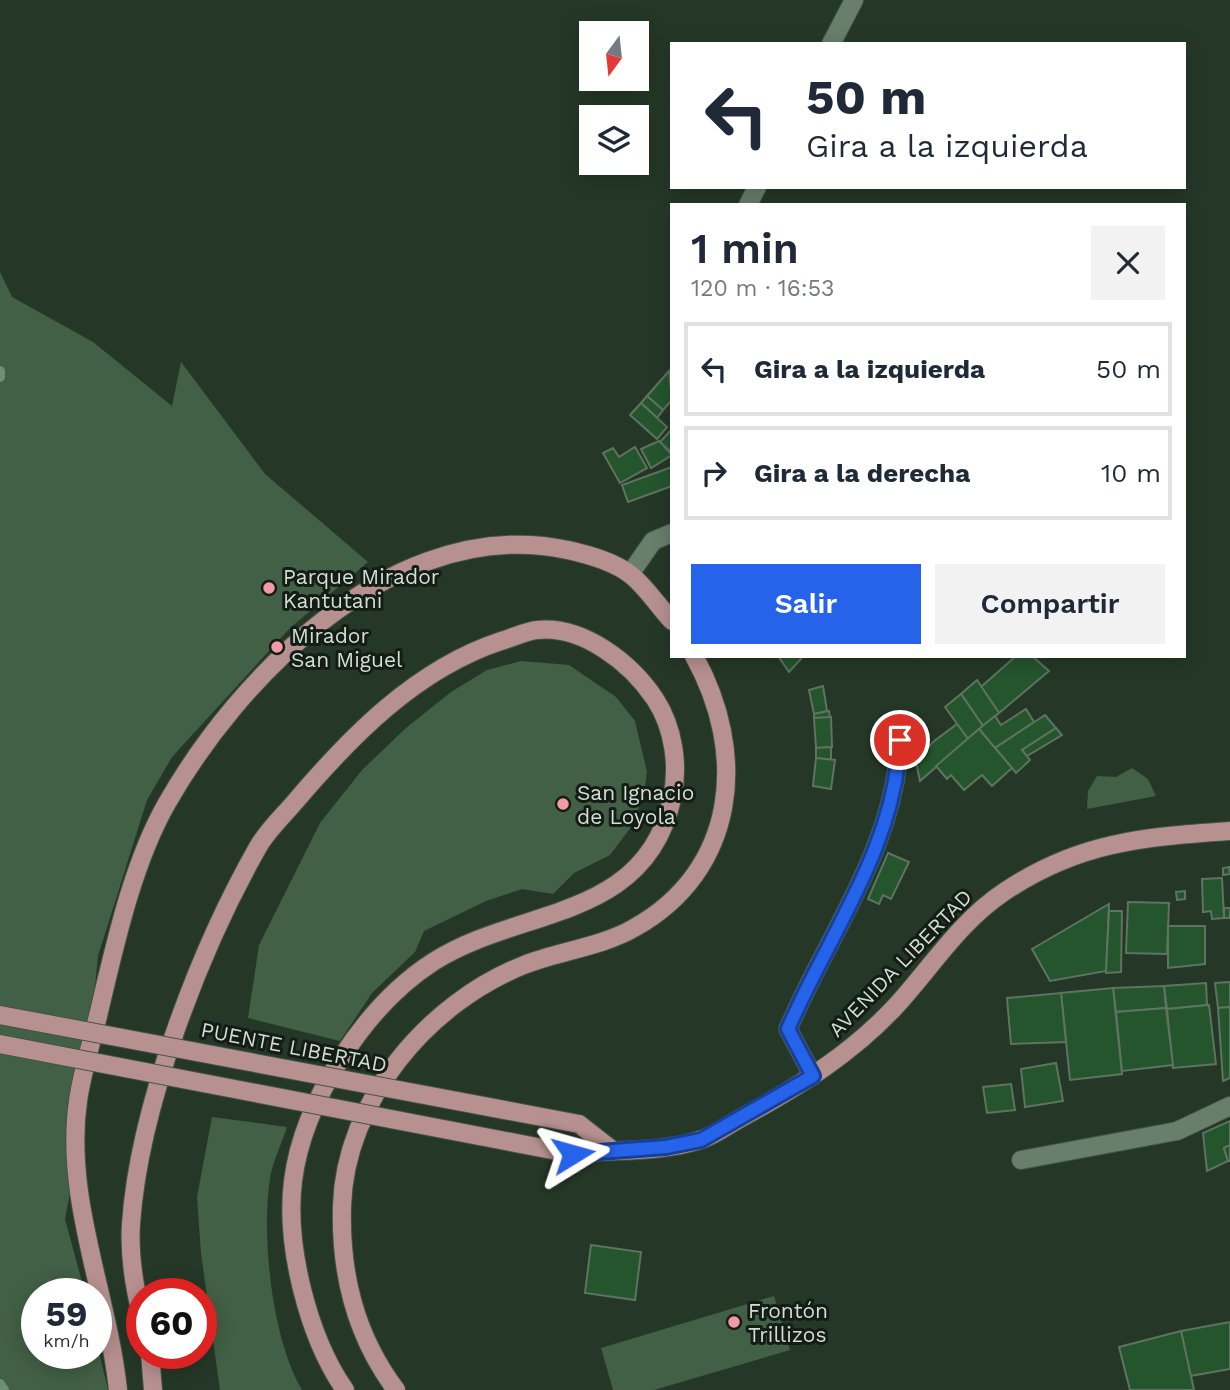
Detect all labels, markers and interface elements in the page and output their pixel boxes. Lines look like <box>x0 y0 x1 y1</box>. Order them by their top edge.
north arrow <box>579 21 649 91</box>
map controls <box>579 21 649 175</box>
text: 50 m <box>806 68 926 126</box>
icon: left <box>691 70 782 161</box>
button: layers <box>579 105 649 175</box>
text: Gira a la izquierda <box>806 127 1088 165</box>
text: 1 min <box>691 224 799 273</box>
button: close <box>1091 226 1165 300</box>
text: 120 m · 16:53 <box>691 275 834 302</box>
icon: left <box>695 350 733 388</box>
text: Gira a la izquierda <box>754 354 985 384</box>
text: 50 m <box>1096 354 1161 384</box>
icon: right <box>695 454 733 492</box>
text: Gira a la derecha <box>754 458 970 488</box>
text: 10 m <box>1101 458 1161 488</box>
place label: Parque Mirador Kantutani <box>283 564 440 613</box>
button: Salir <box>691 564 921 644</box>
button: Compartir <box>935 564 1165 644</box>
marker: Parque Mirador Kantutani <box>261 580 277 596</box>
place label: Mirador San Miguel <box>291 623 403 672</box>
marker: Mirador San Miguel <box>269 639 285 655</box>
pin <box>870 710 930 770</box>
icon: arrive <box>881 721 919 759</box>
place label: San Ignacio de Loyola <box>577 780 694 829</box>
marker: San Ignacio de Loyola <box>555 796 571 812</box>
street label: AVENIDA LIBERTAD <box>823 884 977 1042</box>
street label: PUENTE LIBERTAD <box>199 1017 389 1077</box>
position arrow <box>536 1117 610 1191</box>
speed limit sign: 60 <box>126 1278 217 1369</box>
text: 59 <box>46 1293 87 1335</box>
place label: Frontón Trillizos <box>748 1298 828 1347</box>
marker: Frontón Trillizos <box>726 1314 742 1330</box>
text: km/h <box>43 1330 90 1351</box>

